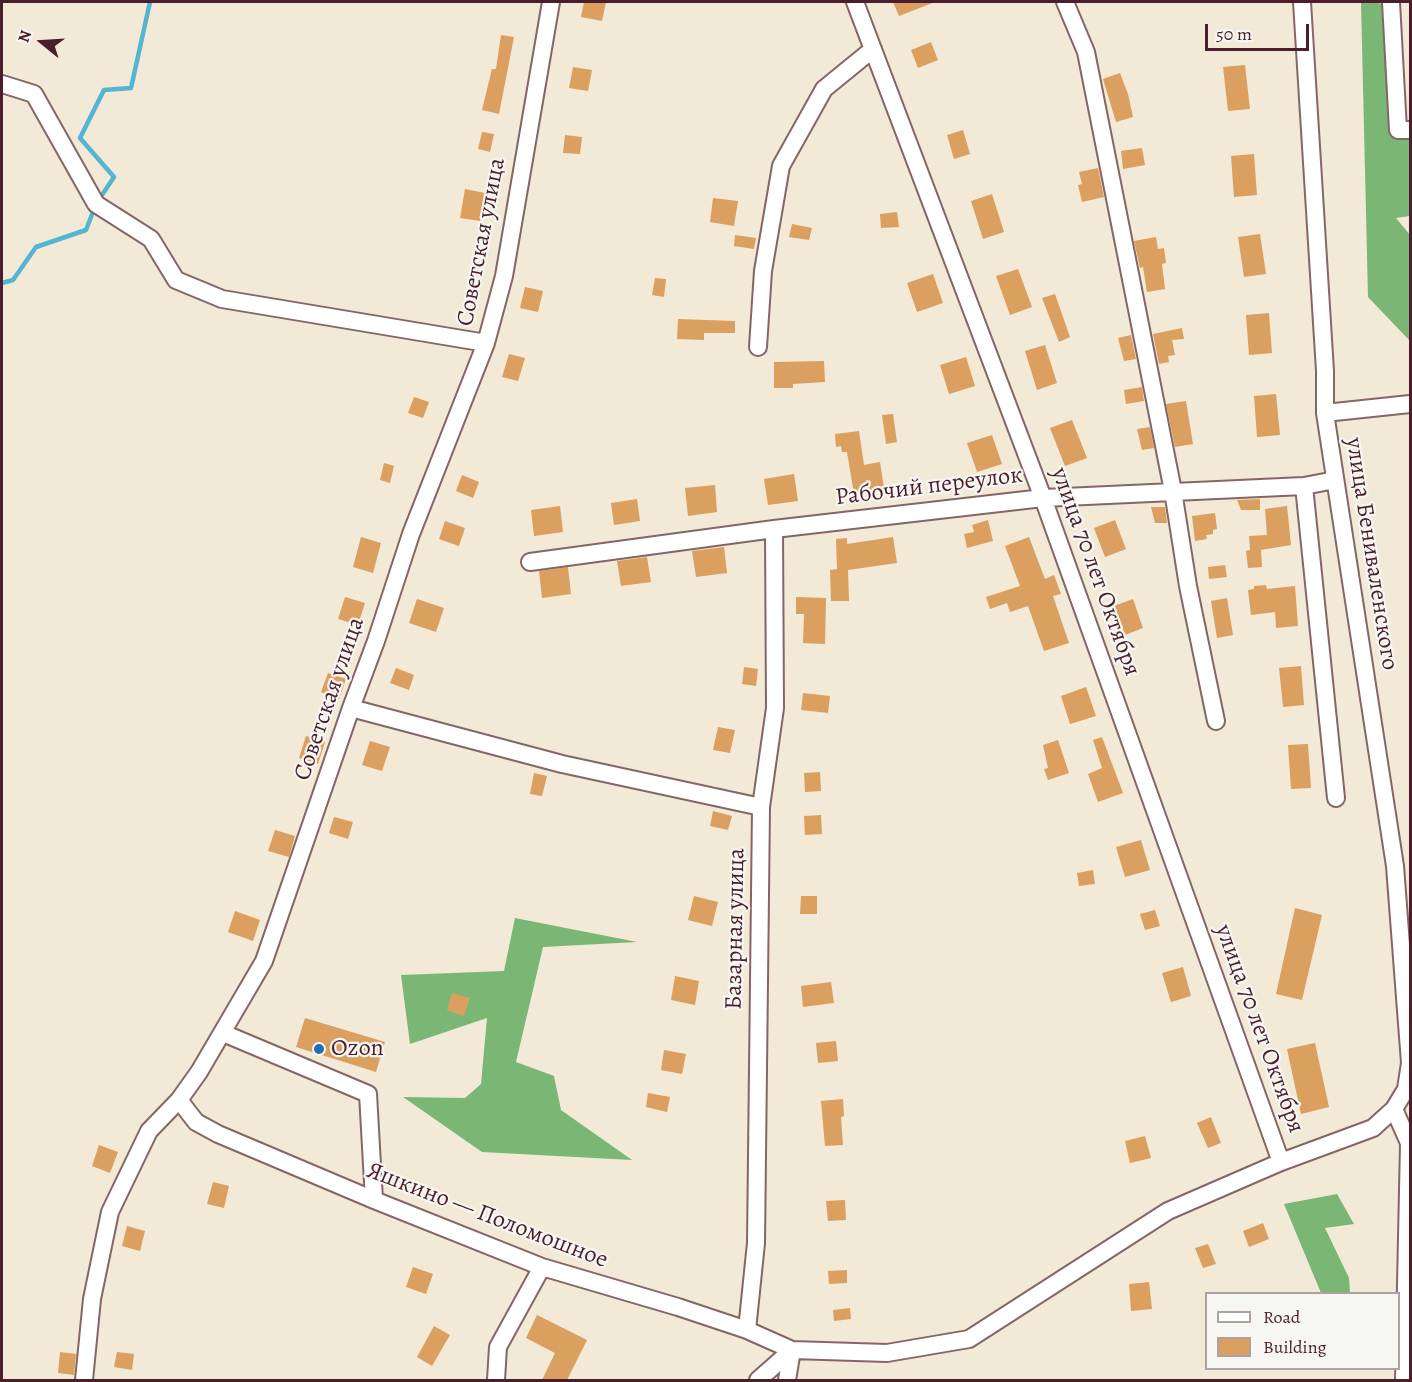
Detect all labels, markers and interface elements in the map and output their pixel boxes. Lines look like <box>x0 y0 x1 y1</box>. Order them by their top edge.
north arrow <box>12 12 72 72</box>
scale bar <box>1208 12 1312 50</box>
text: 50 m <box>1216 22 1252 46</box>
text: N <box>13 27 37 45</box>
street label: Советская улица <box>452 155 512 329</box>
street label: улица Бениваленского <box>1338 436 1404 672</box>
street label: Рабочий переулок <box>834 461 1024 513</box>
street label: улица 70 лет Октября <box>1044 464 1146 680</box>
street label: Советская улица <box>289 614 371 784</box>
street label: Базарная улица <box>720 848 752 1010</box>
street label: улица 70 лет Октября <box>1208 921 1310 1137</box>
place label: Ozon <box>331 1035 384 1063</box>
marker: Ozon <box>312 1042 326 1056</box>
street label: Яшкино — Поломошное <box>362 1157 612 1275</box>
legend <box>1205 1292 1400 1370</box>
text: Road <box>1263 1305 1300 1329</box>
text: Building <box>1263 1335 1327 1359</box>

